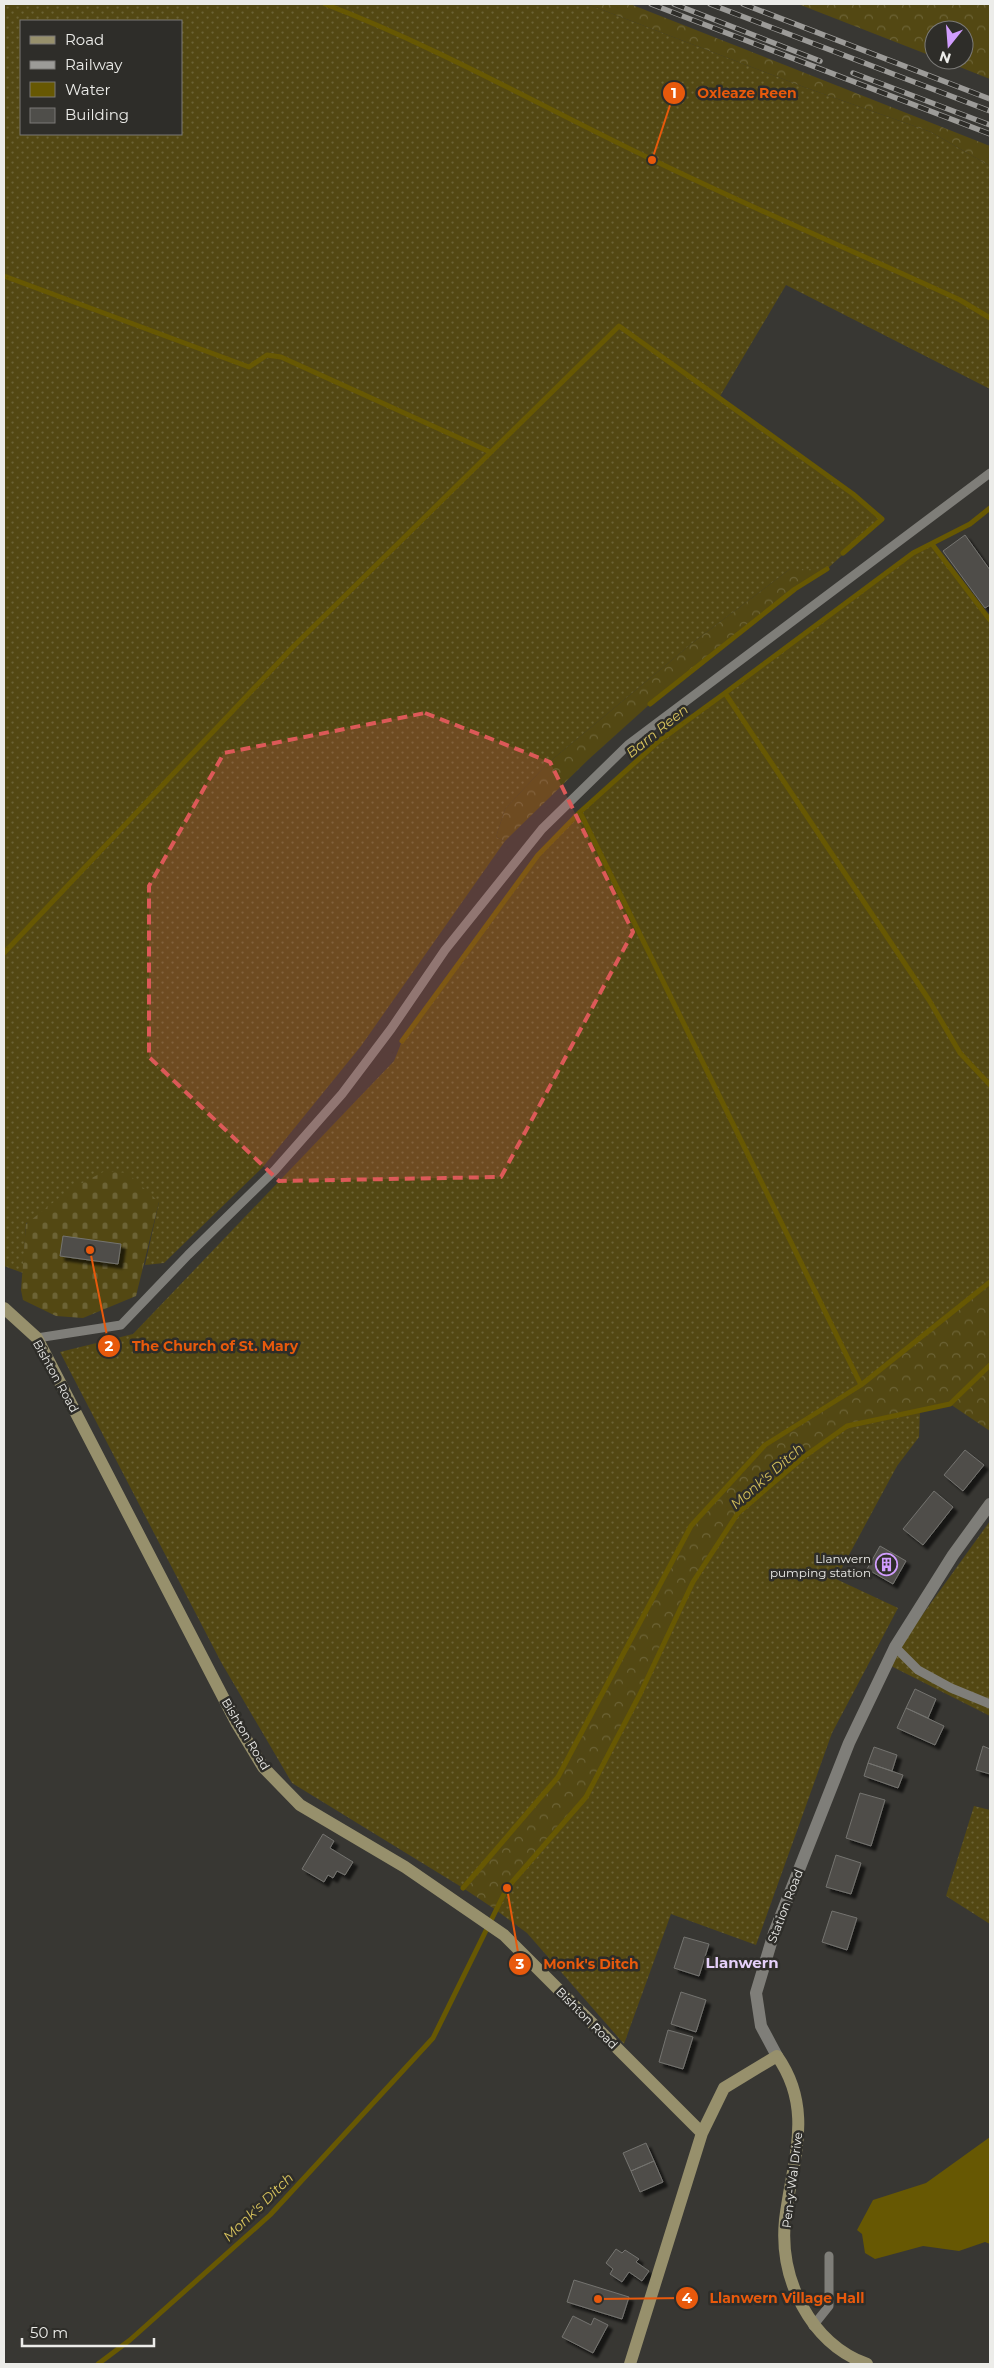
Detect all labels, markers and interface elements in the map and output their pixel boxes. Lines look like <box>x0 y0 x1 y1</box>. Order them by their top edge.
legend <box>20 20 182 135</box>
north arrow <box>924 20 974 70</box>
text: Road <box>65 30 104 49</box>
text: N <box>937 47 953 68</box>
text: Railway <box>65 55 123 74</box>
callout: Oxleaze Reen <box>662 78 806 107</box>
text: Water <box>65 80 111 99</box>
text: 1 <box>671 83 677 102</box>
text: Oxleaze Reen <box>697 84 797 102</box>
text: Building <box>65 105 129 124</box>
water label: Barn Reen <box>622 700 692 762</box>
callout: The Church of St. Mary <box>96 1332 308 1361</box>
text: 2 <box>105 1336 114 1355</box>
street label: Bishton Road <box>30 1337 82 1415</box>
text: The Church of St. Mary <box>132 1337 299 1355</box>
water label: Monk's Ditch <box>727 1439 807 1513</box>
place label: Llanwern pumping station <box>770 1551 871 1580</box>
building icon: Llanwern pumping station <box>875 1553 899 1577</box>
street label: Bishton Road <box>219 1695 273 1773</box>
street label: Station Road <box>764 1867 806 1945</box>
callout: Monk's Ditch <box>508 1949 648 1978</box>
district label: Llanwern <box>705 1953 779 1972</box>
text: 3 <box>515 1954 525 1973</box>
text: Monk's Ditch <box>543 1955 639 1973</box>
street label: Bishton Road <box>553 1984 621 2052</box>
street label: Pen-y-Wal Drive <box>779 2131 805 2229</box>
water label: Monk's Ditch <box>219 2169 297 2245</box>
callout: Llanwern Village Hall <box>674 2283 874 2312</box>
text: 4 <box>682 2288 693 2307</box>
text: Llanwern Village Hall <box>710 2289 864 2307</box>
scale bar <box>22 2316 155 2348</box>
text: 50 m <box>30 2323 68 2342</box>

